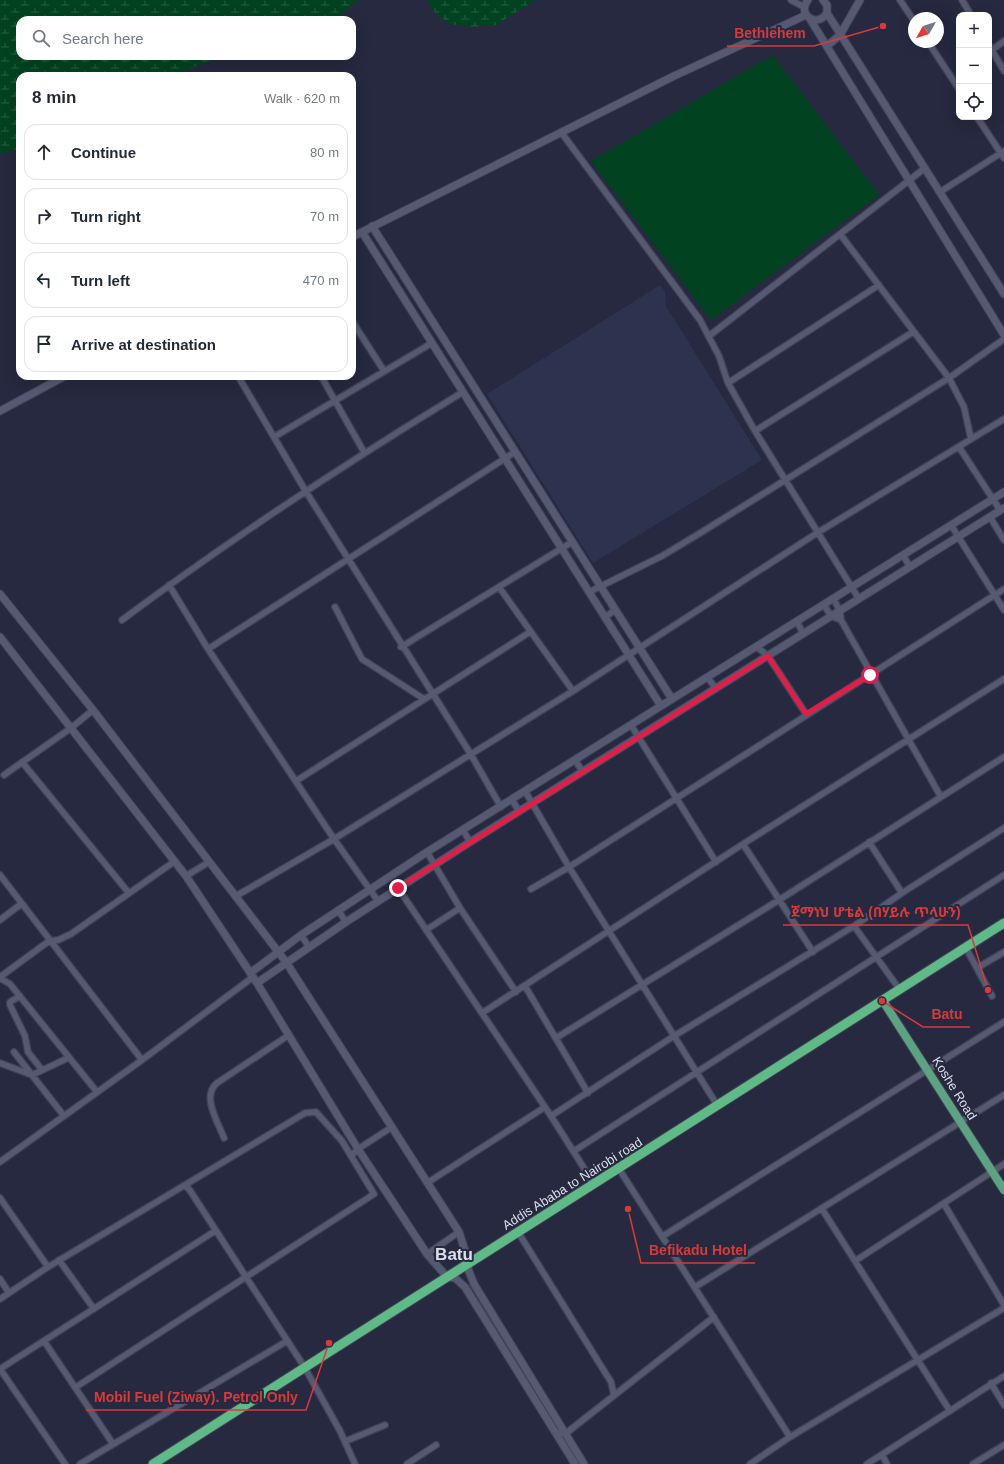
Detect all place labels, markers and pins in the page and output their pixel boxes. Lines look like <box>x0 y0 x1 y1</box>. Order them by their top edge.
callout: Bethlehem <box>727 20 814 46</box>
callout: ጀማነህ ሆቴል (በሃይሉ ጥላሁን) <box>783 899 968 925</box>
callout: Batu <box>923 1001 970 1027</box>
callout: Befikadu Hotel <box>641 1237 755 1263</box>
callout: Mobil Fuel (Ziway). Petrol Only <box>86 1384 306 1410</box>

